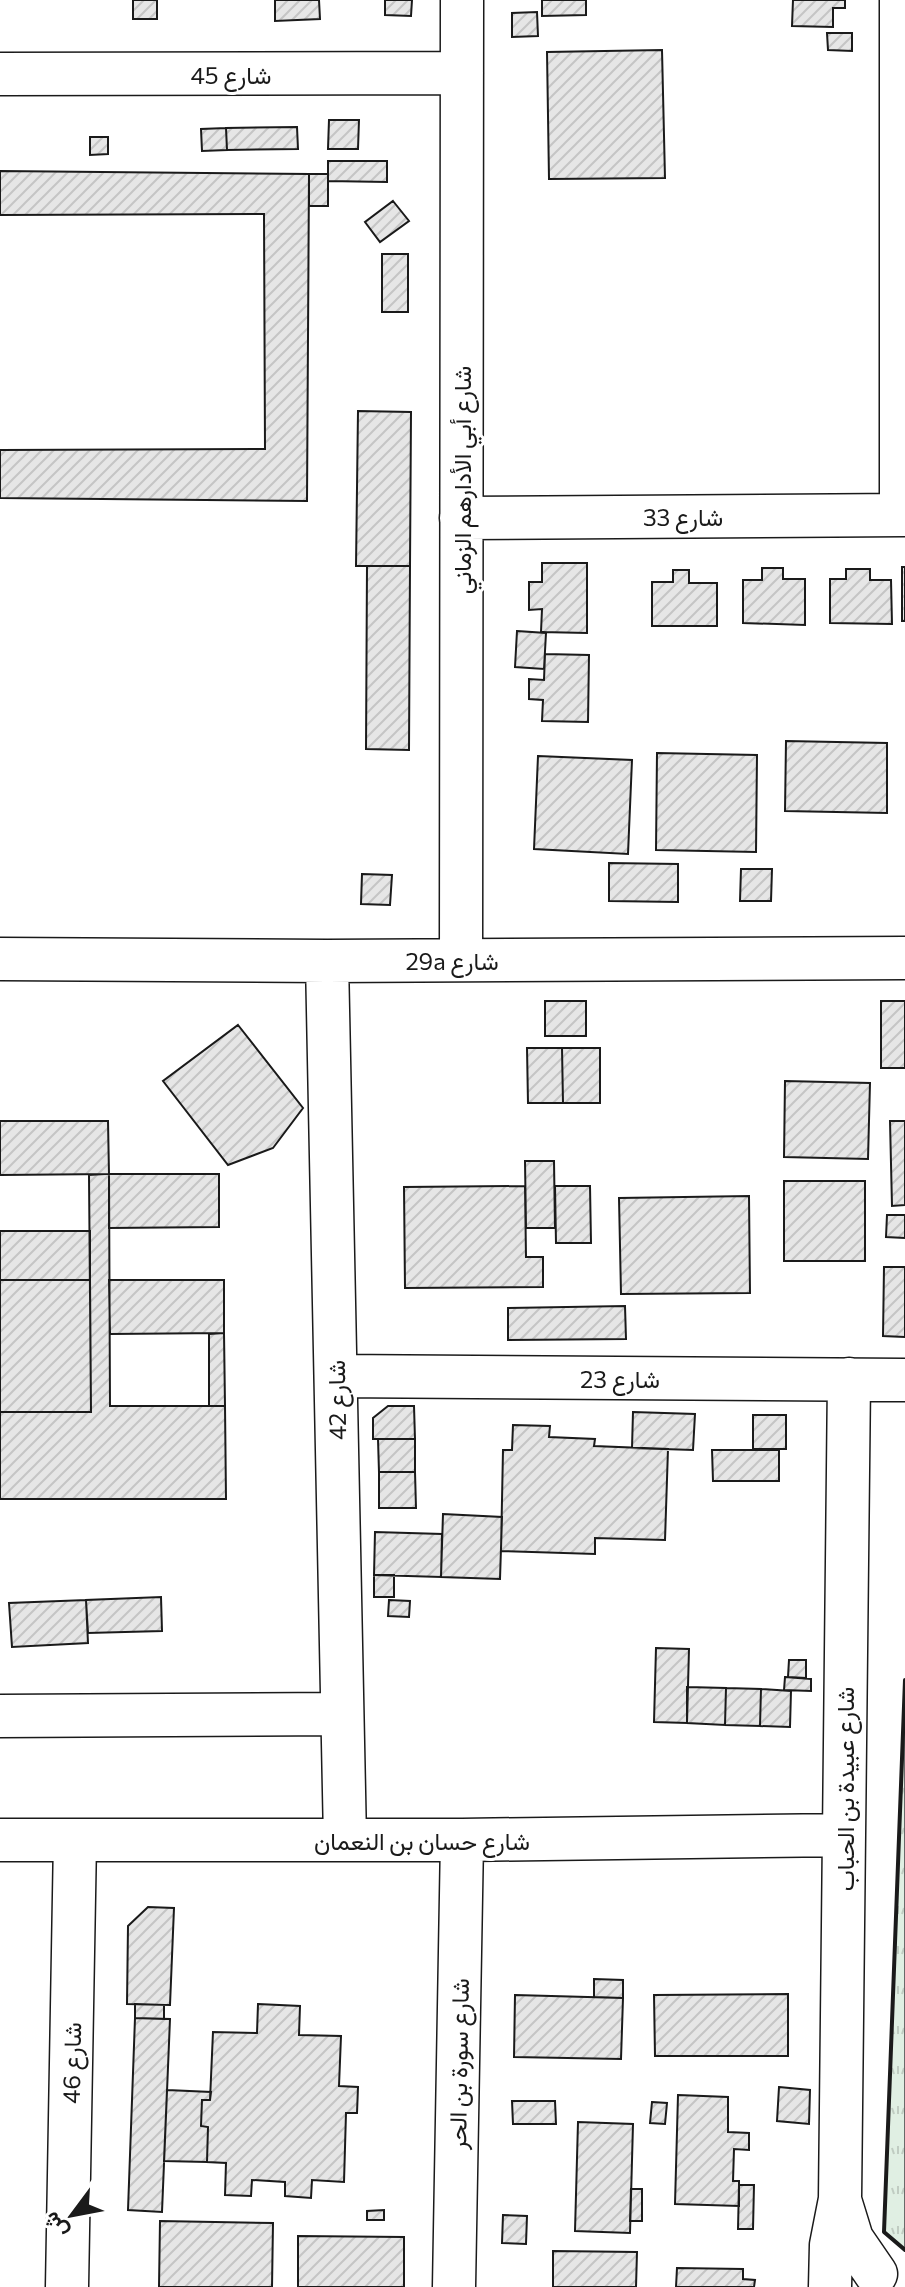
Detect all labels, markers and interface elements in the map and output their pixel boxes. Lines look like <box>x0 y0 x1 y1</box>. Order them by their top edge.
street label: شارع 45 <box>190 60 272 92</box>
street label: شارع أبي الأدارهم الزماني <box>447 366 482 594</box>
street label: شارع 33 <box>643 502 723 534</box>
street label: 29a شارع <box>405 946 499 978</box>
street label: شارع 42 <box>321 1360 354 1440</box>
street label: شارع 23 <box>580 1364 660 1396</box>
street label: شارع عبيدة بن الحباب <box>830 1687 862 1891</box>
street label: شارع حسان بن النعمان <box>314 1826 530 1858</box>
street label: شارع سورة بن الحر <box>442 1978 477 2151</box>
street label: شارع 46 <box>56 2022 89 2104</box>
north arrow <box>32 2175 112 2255</box>
text: ش <box>36 2207 74 2244</box>

